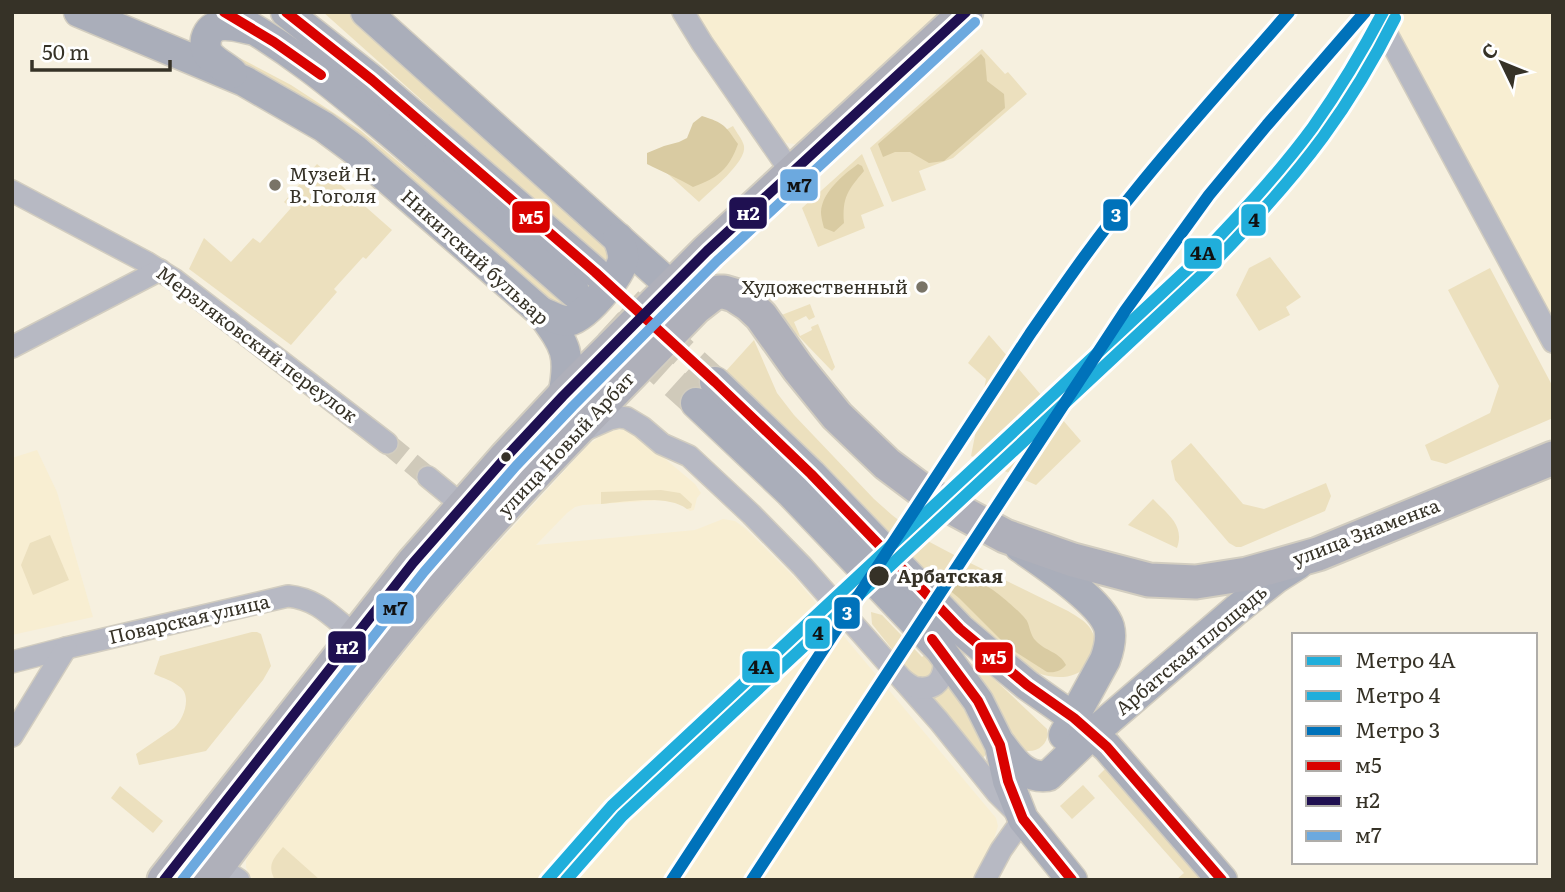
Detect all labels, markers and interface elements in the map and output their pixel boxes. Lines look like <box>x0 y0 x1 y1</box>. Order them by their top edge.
scale bar <box>32 28 170 72</box>
north arrow <box>1467 28 1537 98</box>
text: 50 m <box>42 35 89 66</box>
text: С <box>1474 36 1504 65</box>
place label: Музей Н. В. Гоголя <box>289 159 377 209</box>
line badge: м7 <box>779 168 819 202</box>
text: м7 <box>786 170 812 198</box>
marker: Музей Н. В. Гоголя <box>267 177 283 193</box>
street label: Никитский бульвар <box>395 182 556 330</box>
line badge: н2 <box>728 196 768 230</box>
text: н2 <box>736 198 760 226</box>
line badge: 3 <box>1102 198 1129 232</box>
line badge: м5 <box>511 200 551 234</box>
text: 3 <box>1111 200 1121 228</box>
text: м5 <box>518 202 544 230</box>
line badge: 4 <box>1240 203 1267 237</box>
text: 4 <box>1248 205 1260 233</box>
line badge: 4А <box>1183 237 1223 270</box>
text: 4А <box>1190 238 1217 266</box>
street label: Мерзляковский переулок <box>151 258 365 429</box>
place label: Художественный <box>742 272 908 300</box>
marker: Художественный <box>914 279 930 295</box>
street label: улица Новый Арбат <box>490 364 640 522</box>
unlabelled marker <box>499 450 513 464</box>
street label: улица Знаменка <box>1288 490 1444 572</box>
place label: Арбатская <box>897 561 1003 589</box>
marker: Арбатская <box>867 564 891 588</box>
street label: Арбатская площадь <box>1108 577 1272 721</box>
street label: Поварская улица <box>106 586 273 650</box>
line badge: м7 <box>375 592 415 625</box>
text: м7 <box>382 593 408 621</box>
line badge: 3 <box>833 596 861 630</box>
text: 3 <box>842 598 852 626</box>
line badge: 4 <box>804 617 831 650</box>
text: 4 <box>812 618 824 646</box>
line badge: н2 <box>327 630 367 664</box>
text: н2 <box>335 632 359 660</box>
legend <box>1292 633 1537 864</box>
line badge: м5 <box>974 641 1014 674</box>
text: м5 <box>981 642 1007 670</box>
text: Метро 4А <box>1355 643 1456 674</box>
line badge: 4А <box>741 650 781 684</box>
text: 4А <box>748 652 775 680</box>
text: Метро 4 <box>1355 678 1441 709</box>
text: Метро 3 <box>1355 713 1440 744</box>
text: м5 <box>1355 748 1382 779</box>
text: н2 <box>1355 783 1380 814</box>
text: м7 <box>1355 818 1382 849</box>

